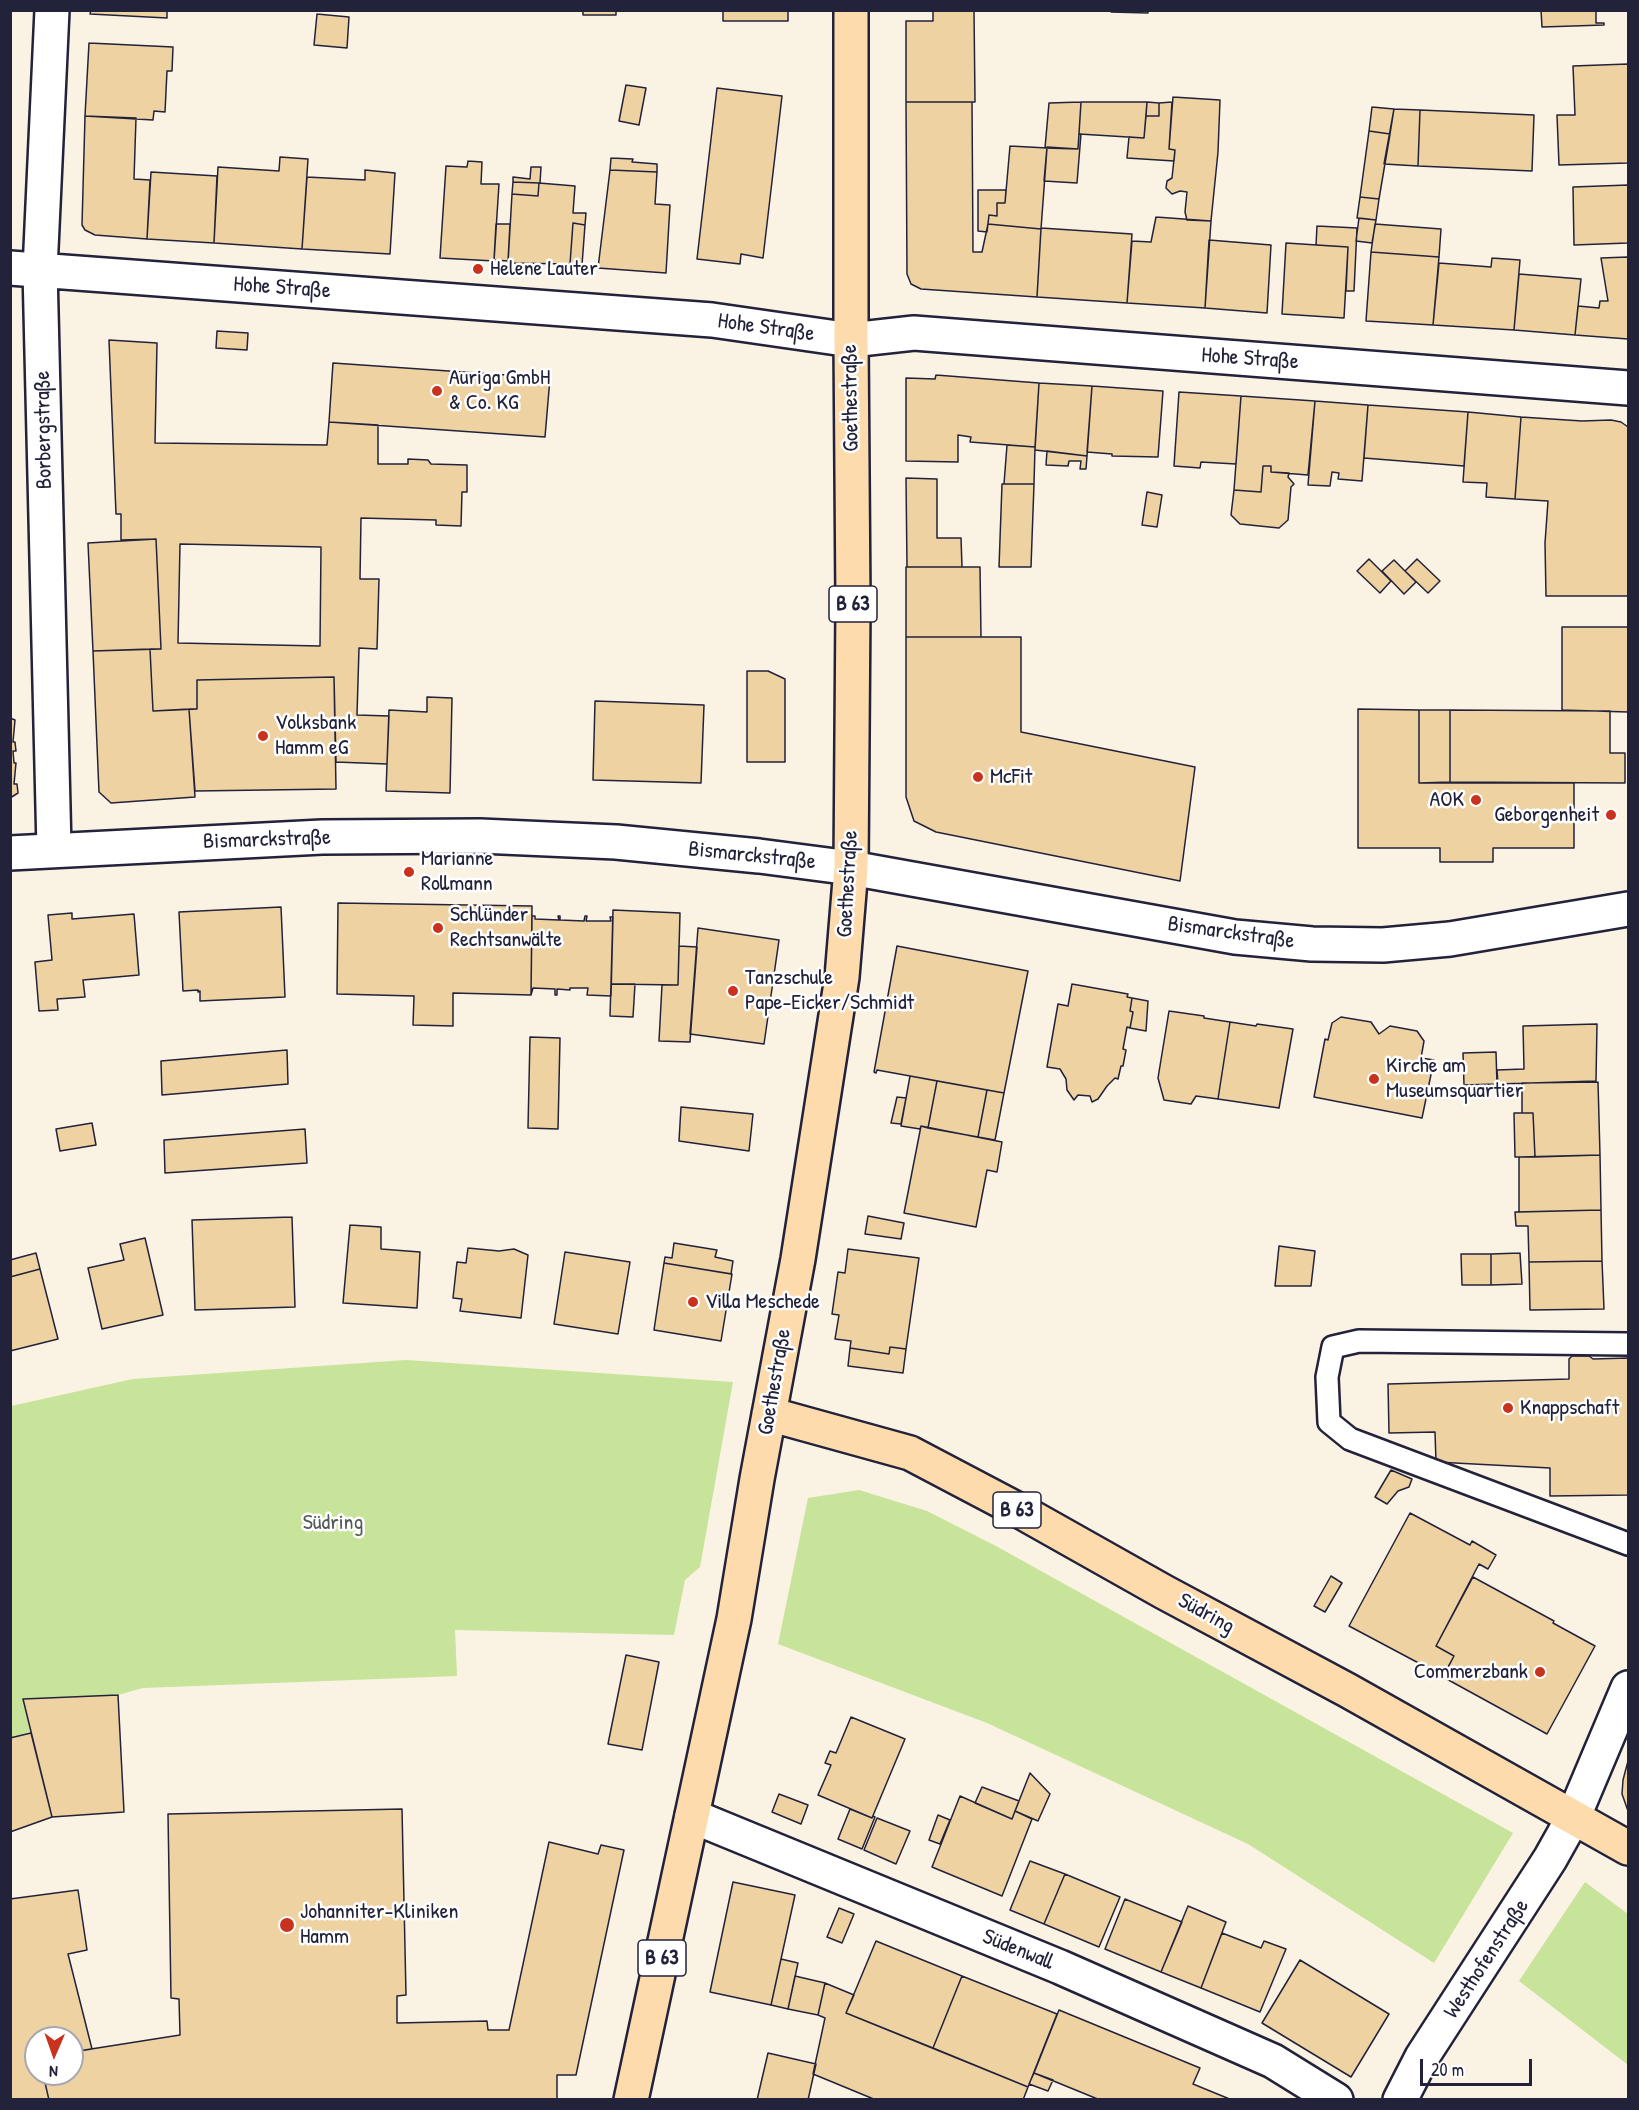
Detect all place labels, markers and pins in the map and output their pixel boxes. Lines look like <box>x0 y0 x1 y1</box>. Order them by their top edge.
place label: Helene Lauter <box>490 256 598 282</box>
marker: Helene Lauter <box>471 262 485 276</box>
place label: Auriga GmbH & Co. KG <box>449 365 550 416</box>
marker: Auriga GmbH & Co. KG <box>430 384 444 398</box>
place label: Volksbank Hamm eG <box>275 710 356 762</box>
marker: Volksbank Hamm eG <box>256 729 270 743</box>
place label: McFit <box>990 764 1032 790</box>
marker: McFit <box>971 770 985 784</box>
place label: AOK <box>1430 787 1464 813</box>
marker: AOK <box>1469 793 1483 807</box>
place label: Geborgenheit <box>1494 802 1599 828</box>
marker: Geborgenheit <box>1604 808 1618 822</box>
place label: Marianne Rollmann <box>421 846 493 897</box>
marker: Marianne Rollmann <box>402 865 416 879</box>
place label: Schlünder Rechtsanwälte <box>450 902 562 954</box>
marker: Schlünder Rechtsanwälte <box>431 921 445 935</box>
place label: Tanzschule Pape-Eicker/Schmidt <box>745 965 914 1016</box>
marker: Tanzschule Pape-Eicker/Schmidt <box>726 984 740 998</box>
place label: Kirche am Museumsquartier <box>1386 1053 1523 1104</box>
marker: Kirche am Museumsquartier <box>1367 1072 1381 1086</box>
place label: Villa Meschede <box>705 1289 820 1315</box>
marker: Villa Meschede <box>686 1295 700 1309</box>
place label: Knappschaft <box>1520 1395 1619 1421</box>
marker: Knappschaft <box>1501 1401 1515 1415</box>
place label: Commerzbank <box>1414 1659 1528 1685</box>
marker: Commerzbank <box>1533 1665 1547 1679</box>
place label: Johanniter-Kliniken Hamm <box>300 1899 458 1951</box>
marker: Johanniter-Kliniken Hamm <box>278 1916 296 1934</box>

